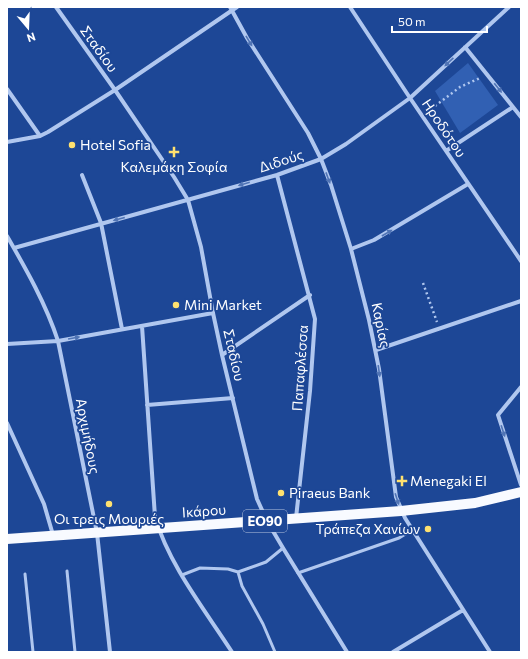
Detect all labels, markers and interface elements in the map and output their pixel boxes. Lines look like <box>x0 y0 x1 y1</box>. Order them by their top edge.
north arrow <box>8 8 48 48</box>
scale bar <box>392 8 487 34</box>
text: 50 m <box>398 14 426 28</box>
street label: Σταδίου <box>77 22 122 75</box>
text: N <box>25 30 37 45</box>
one-way arrow <box>246 35 253 47</box>
one-way arrow <box>444 57 454 67</box>
one-way arrow <box>494 83 503 94</box>
street label: Ηροδότου <box>419 95 470 160</box>
place label: Hotel Sofia <box>80 136 151 153</box>
marker: Hotel Sofia <box>67 140 77 150</box>
street label: Διδούς <box>256 145 305 176</box>
marker: Καλεμάκη Σοφία <box>169 147 179 157</box>
place label: Καλεμάκη Σοφία <box>121 158 227 175</box>
one-way arrow <box>325 172 331 184</box>
one-way arrow <box>238 181 250 187</box>
one-way arrow <box>113 216 125 222</box>
one-way arrow <box>381 230 392 237</box>
place label: Mini Market <box>184 296 262 313</box>
marker: Mini Market <box>171 300 181 310</box>
street label: Καρίας <box>368 301 395 349</box>
street label: Παπαφλέσσα <box>288 324 311 412</box>
street label: Σταδίου <box>220 327 249 383</box>
one-way arrow <box>68 335 80 341</box>
one-way arrow <box>376 365 382 377</box>
street label: Αρχιμήδους <box>73 396 104 475</box>
one-way arrow <box>501 426 507 438</box>
place label: Menegaki El <box>410 472 487 489</box>
marker: Menegaki El <box>397 476 407 486</box>
place label: Piraeus Bank <box>289 484 371 501</box>
marker: Piraeus Bank <box>276 488 286 498</box>
one-way arrow <box>394 494 400 506</box>
marker: Οι τρεις Μουριές <box>104 499 114 509</box>
street label: Ικάρου <box>181 500 227 521</box>
place label: Οι τρεις Μουριές <box>54 510 164 527</box>
road number: ΕΟ90 <box>243 510 287 532</box>
place label: Τράπεζα Χανίων <box>315 520 420 537</box>
marker: Τράπεζα Χανίων <box>423 524 433 534</box>

